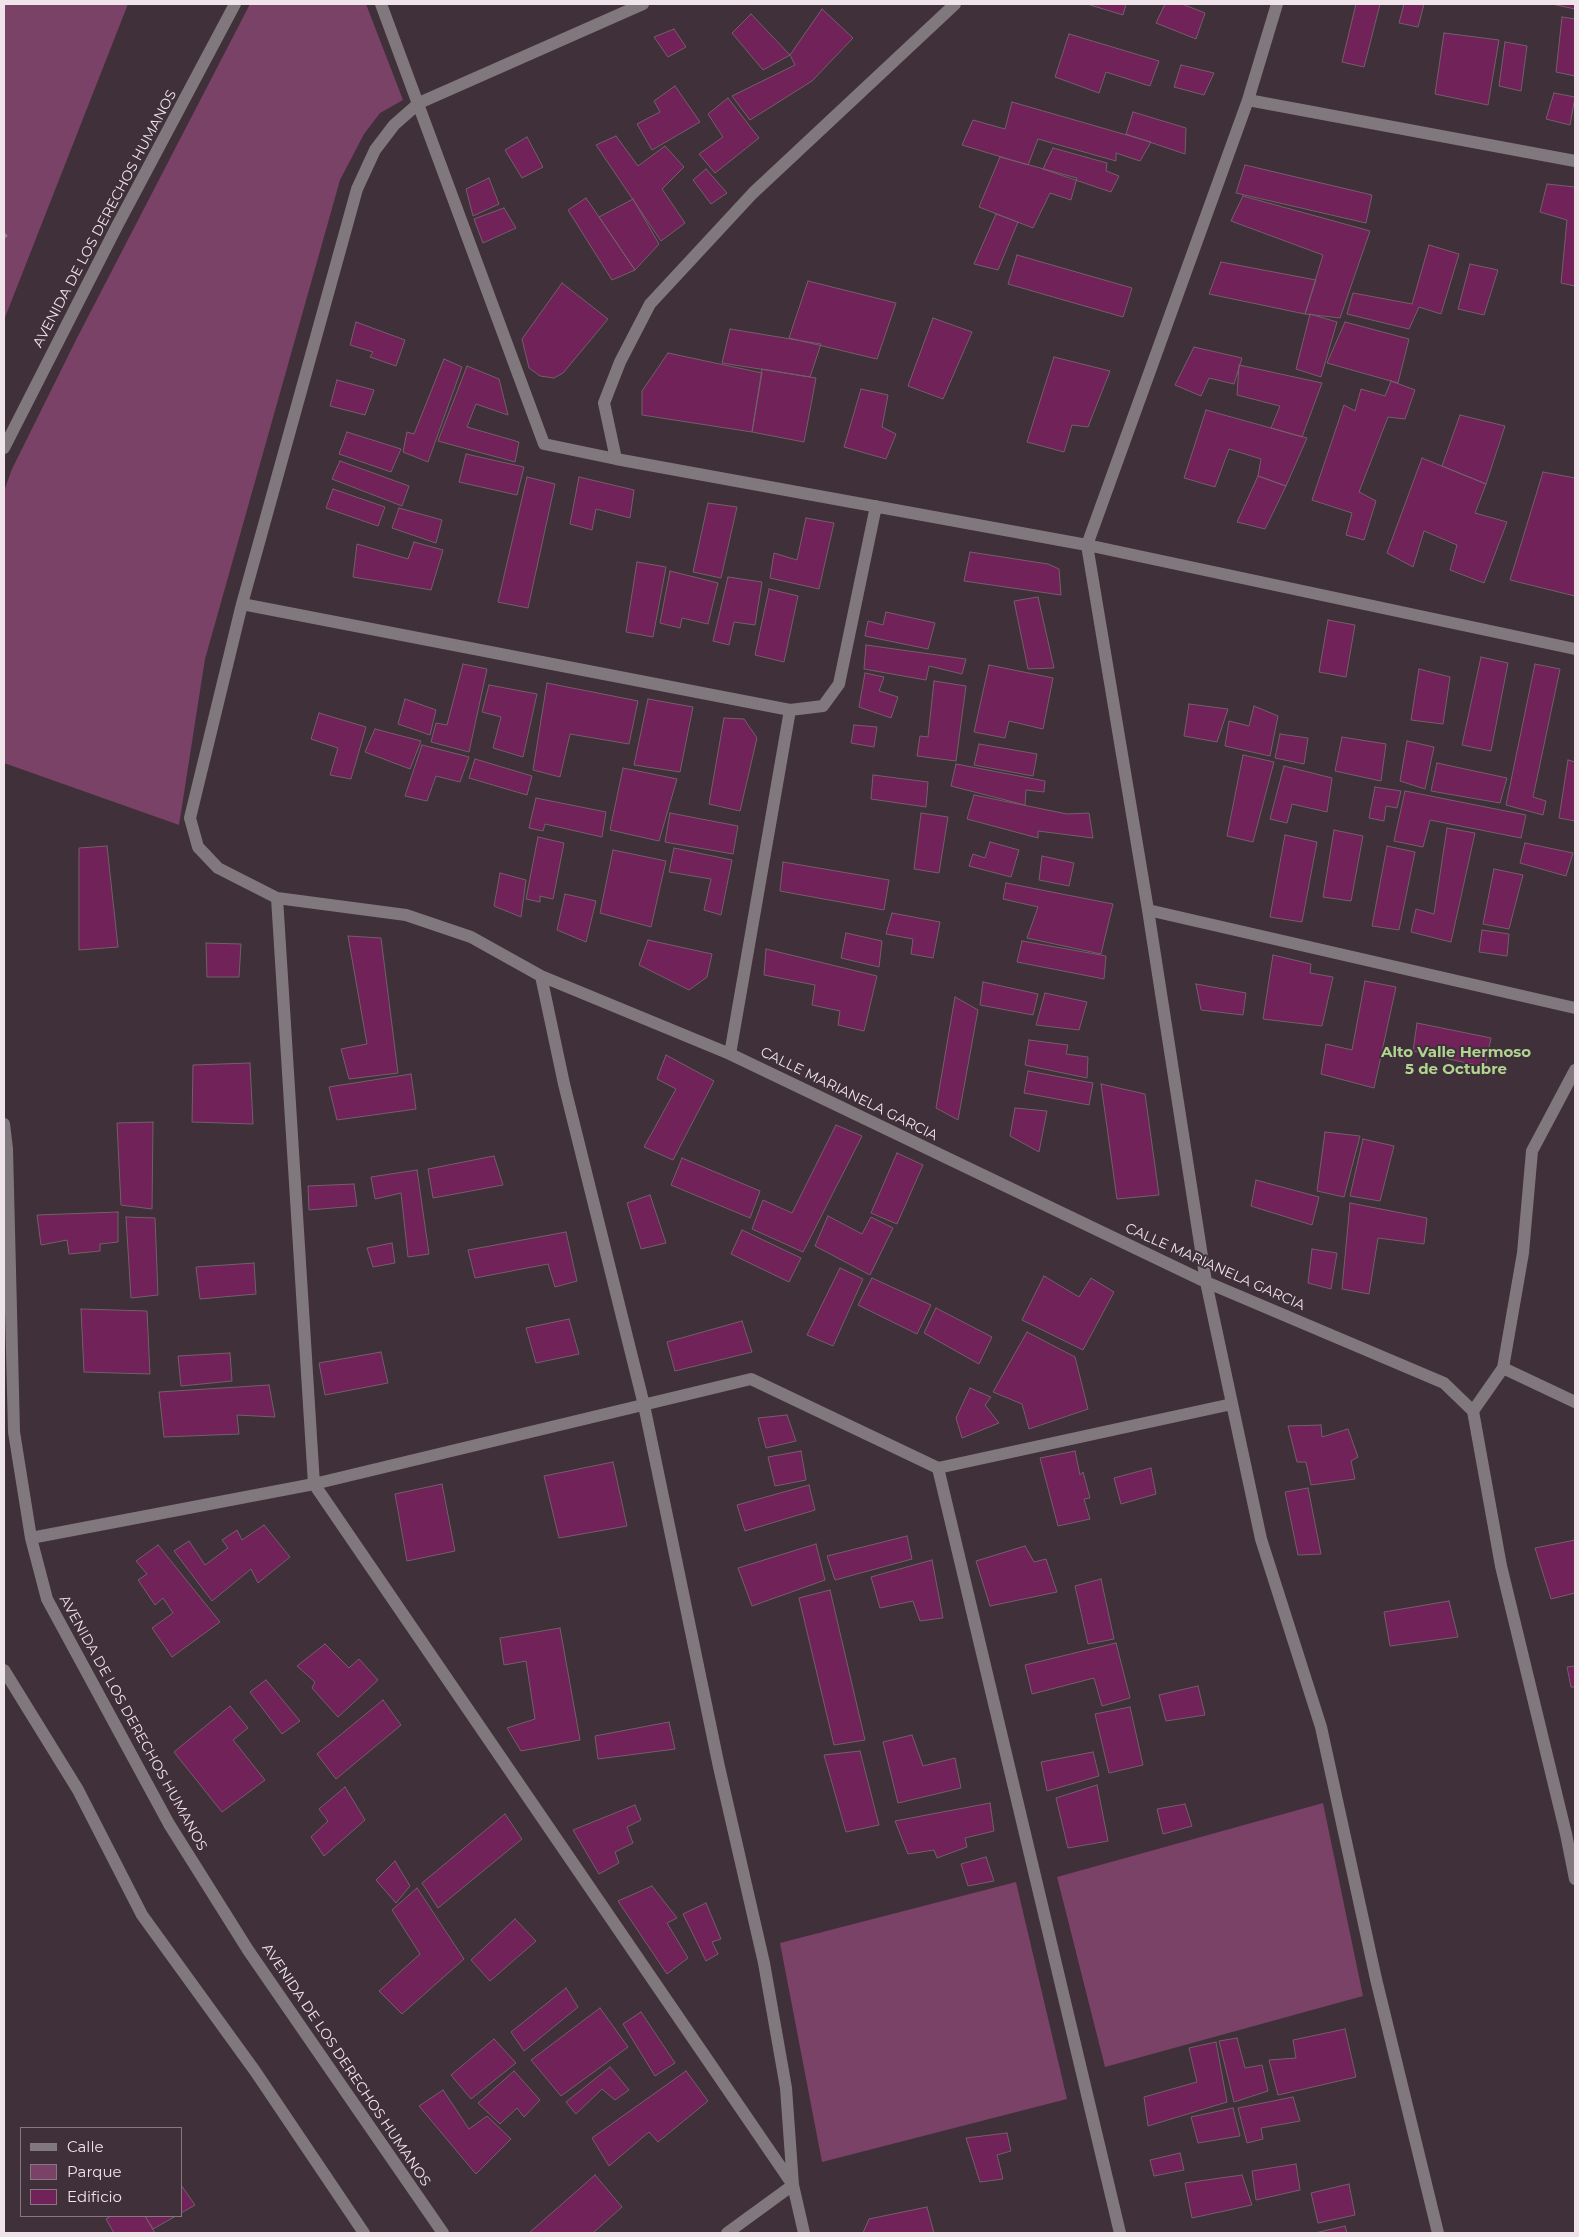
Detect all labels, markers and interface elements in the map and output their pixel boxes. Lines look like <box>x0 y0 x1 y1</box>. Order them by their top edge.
street label: AVENIDA DE LOS DERECHOS HUMANOS <box>30 87 180 351</box>
street label: CALLE MARIANELA GARCIA <box>758 1044 940 1144</box>
district label: Alto Valle Hermoso 5 de Octubre <box>1381 1044 1531 1079</box>
street label: CALLE MARIANELA GARCIA <box>1123 1220 1307 1314</box>
street label: AVENIDA DE LOS DERECHOS HUMANOS <box>56 1592 210 1854</box>
street label: AVENIDA DE LOS DERECHOS HUMANOS <box>258 1940 434 2190</box>
legend <box>20 2127 182 2217</box>
text: Calle <box>67 2137 104 2156</box>
text: Parque <box>67 2162 122 2181</box>
text: Edificio <box>67 2187 122 2206</box>

